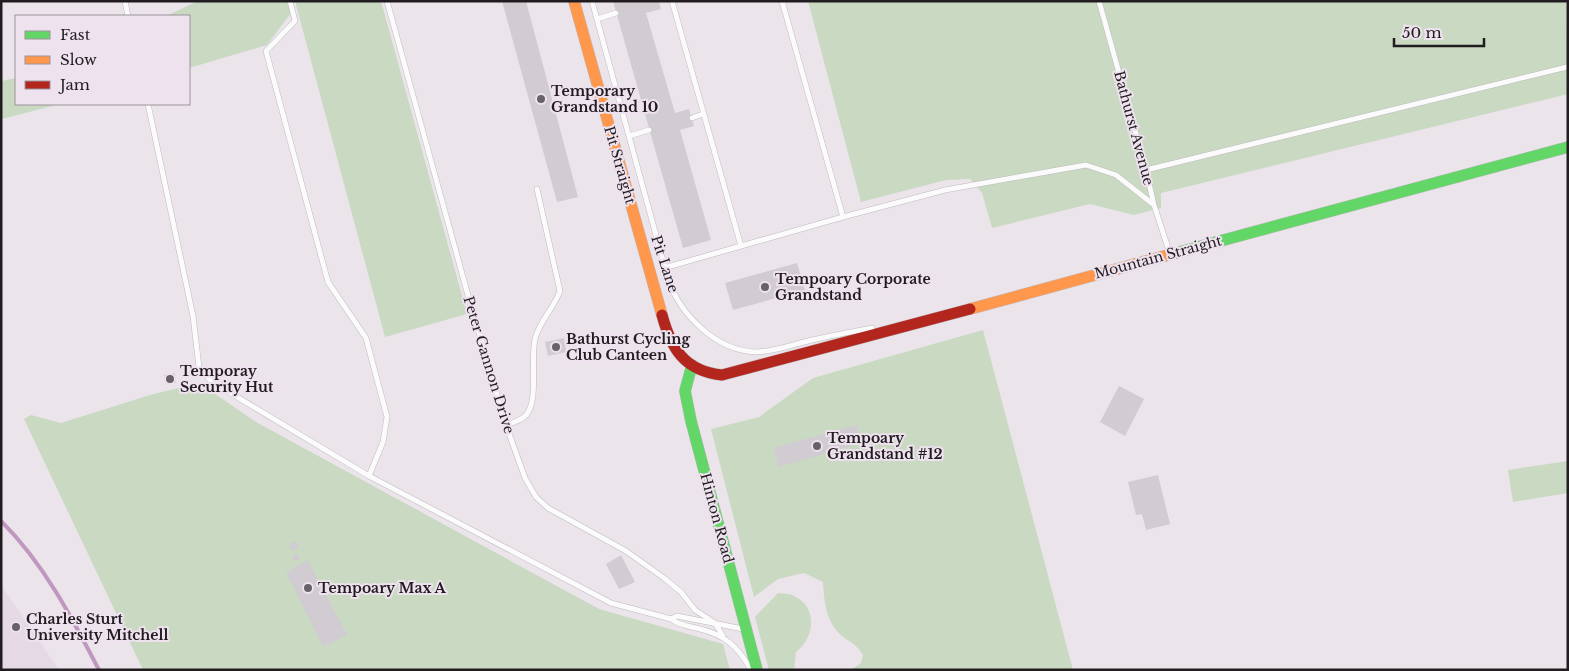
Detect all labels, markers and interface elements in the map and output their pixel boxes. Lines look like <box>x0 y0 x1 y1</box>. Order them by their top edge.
legend <box>15 15 190 105</box>
scale bar <box>1394 15 1484 47</box>
text: 50 m <box>1402 23 1442 42</box>
text: Fast <box>60 25 91 44</box>
text: Slow <box>60 50 97 69</box>
street label: Bathurst Avenue <box>1110 69 1158 187</box>
text: Jam <box>58 75 90 94</box>
place label: Temporary Grandstand 10 <box>551 82 658 116</box>
marker: Temporary Grandstand 10 <box>535 93 547 105</box>
street label: Pit Straight <box>600 124 640 207</box>
street label: Mountain Straight <box>1092 231 1224 283</box>
street label: Pit Lane <box>647 233 683 295</box>
place label: Tempoary Corporate Grandstand <box>775 270 931 304</box>
marker: Tempoary Corporate Grandstand <box>759 281 771 293</box>
street label: Peter Gannon Drive <box>459 294 519 436</box>
place label: Bathurst Cycling Club Canteen <box>566 330 690 364</box>
marker: Bathurst Cycling Club Canteen <box>550 341 562 353</box>
place label: Temporay Security Hut <box>180 362 274 396</box>
marker: Temporay Security Hut <box>164 373 176 385</box>
place label: Tempoary Grandstand #12 <box>827 429 943 463</box>
marker: Tempoary Grandstand #12 <box>811 440 823 452</box>
street label: Hinton Road <box>696 471 738 566</box>
place label: Tempoary Max A <box>318 579 447 597</box>
marker: Tempoary Max A <box>302 582 314 594</box>
place label: Charles Sturt University Mitchell <box>26 610 168 644</box>
marker: Charles Sturt University Mitchell <box>10 621 22 633</box>

